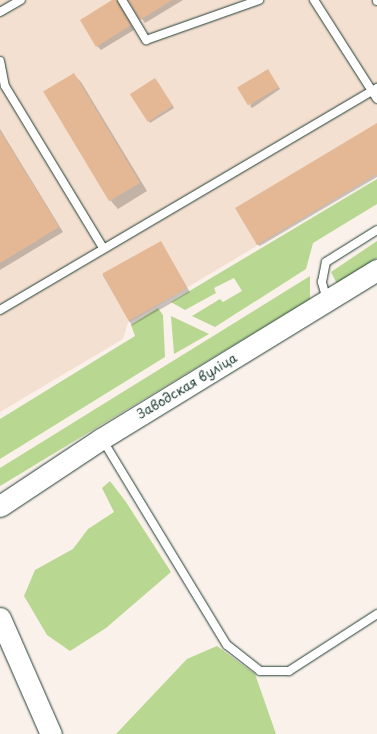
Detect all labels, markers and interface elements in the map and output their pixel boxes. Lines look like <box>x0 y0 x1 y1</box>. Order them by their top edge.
street label: Заводская вуліца <box>134 350 240 422</box>

